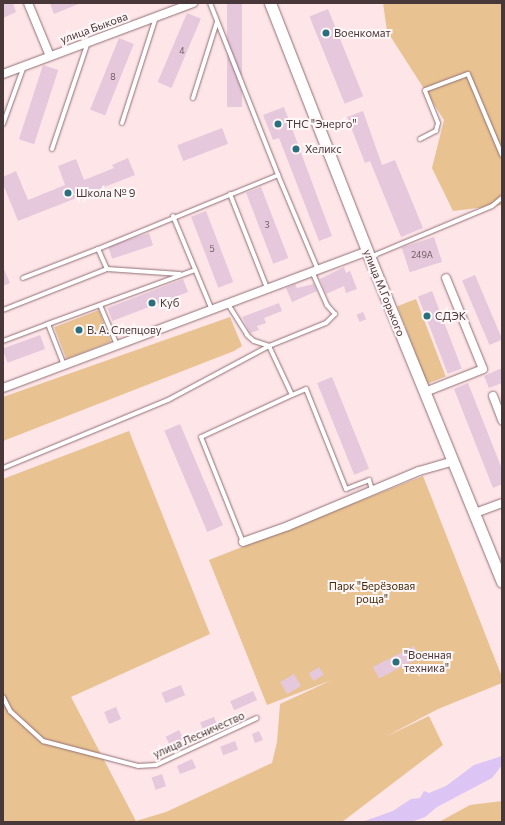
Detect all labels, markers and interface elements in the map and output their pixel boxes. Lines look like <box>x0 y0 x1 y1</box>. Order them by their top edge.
street label: улица Быкова <box>58 10 130 46</box>
place label: Военкомат <box>334 26 391 40</box>
marker: Военкомат <box>321 28 331 38</box>
house number: 4 <box>179 46 185 56</box>
house number: 8 <box>110 72 116 82</box>
place label: ТНС "Энерго" <box>286 117 356 131</box>
marker: ТНС "Энерго" <box>273 119 283 129</box>
place label: Хеликс <box>305 142 342 156</box>
marker: Хеликс <box>290 143 302 155</box>
place label: Школа № 9 <box>76 186 135 200</box>
marker: Школа № 9 <box>63 188 73 198</box>
house number: 3 <box>264 220 270 230</box>
house number: 5 <box>209 244 215 254</box>
street label: улица М.Горького <box>360 247 408 339</box>
house number: 249А <box>411 250 433 260</box>
place label: Куб <box>160 296 179 310</box>
marker: Куб <box>147 298 157 308</box>
place label: СДЭК <box>435 309 466 323</box>
marker: СДЭК <box>422 311 432 321</box>
place label: В. А. Слепцову <box>87 323 162 337</box>
marker: В. А. Слепцову <box>74 325 84 335</box>
park label: Парк "Берёзовая роща" <box>329 580 415 606</box>
place label: "Военная техника" <box>404 649 452 675</box>
marker: "Военная техника" <box>391 657 401 667</box>
street label: улица Лесничество <box>151 709 247 761</box>

